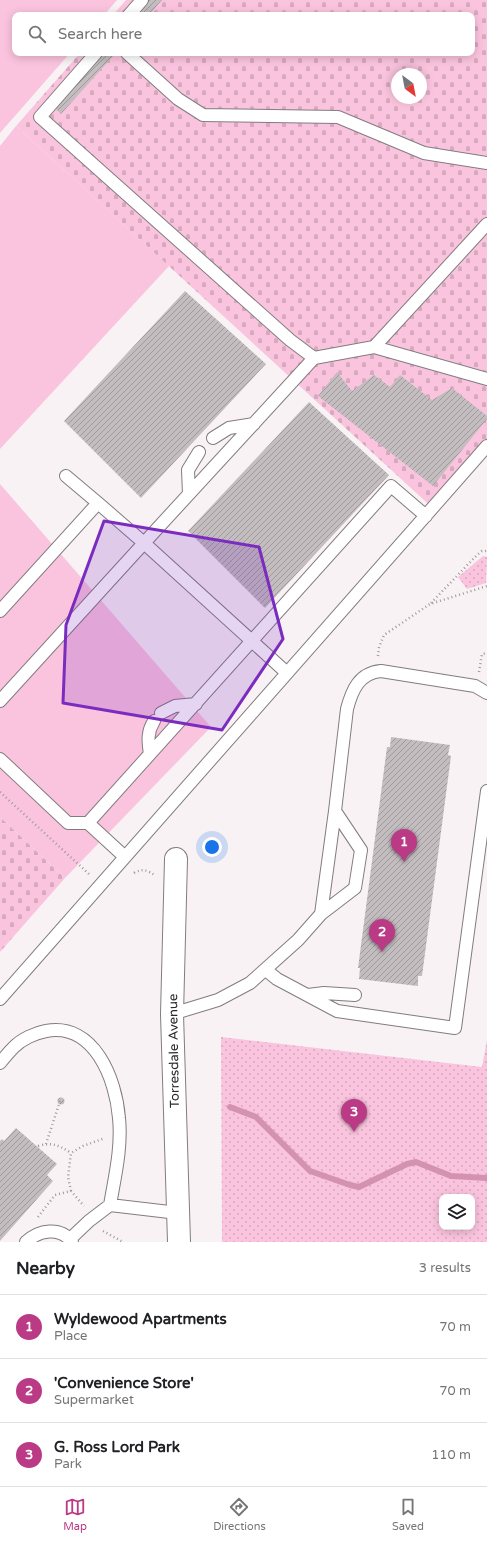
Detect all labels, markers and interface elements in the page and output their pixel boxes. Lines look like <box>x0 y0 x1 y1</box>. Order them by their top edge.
search box <box>12 12 475 56</box>
icon: search <box>26 23 48 45</box>
text: Search here <box>58 25 142 43</box>
north arrow <box>391 68 427 104</box>
pin: 1 <box>391 829 417 862</box>
your location <box>202 837 222 857</box>
pin: 2 <box>369 919 395 952</box>
street label: Torresdale Avenue <box>165 994 183 1108</box>
pin: 3 <box>341 1099 367 1132</box>
map controls <box>439 1194 475 1230</box>
button: layers <box>439 1194 475 1230</box>
text: Nearby <box>16 1258 75 1279</box>
text: 3 results <box>419 1260 471 1276</box>
text: Wyldewood Apartments <box>54 1310 227 1328</box>
text: 1 <box>25 1319 33 1335</box>
text: 70 m <box>439 1319 471 1335</box>
text: Place <box>54 1328 87 1344</box>
text: 'Convenience Store' <box>54 1374 194 1392</box>
text: 2 <box>25 1383 33 1399</box>
text: 70 m <box>439 1383 471 1399</box>
text: Supermarket <box>54 1392 134 1408</box>
text: G. Ross Lord Park <box>54 1438 180 1456</box>
text: 3 <box>25 1447 33 1463</box>
text: 110 m <box>431 1447 471 1463</box>
text: Park <box>54 1456 82 1472</box>
tab: Map <box>63 1496 87 1533</box>
tab: Directions <box>213 1496 266 1533</box>
tab: Saved <box>392 1496 424 1533</box>

